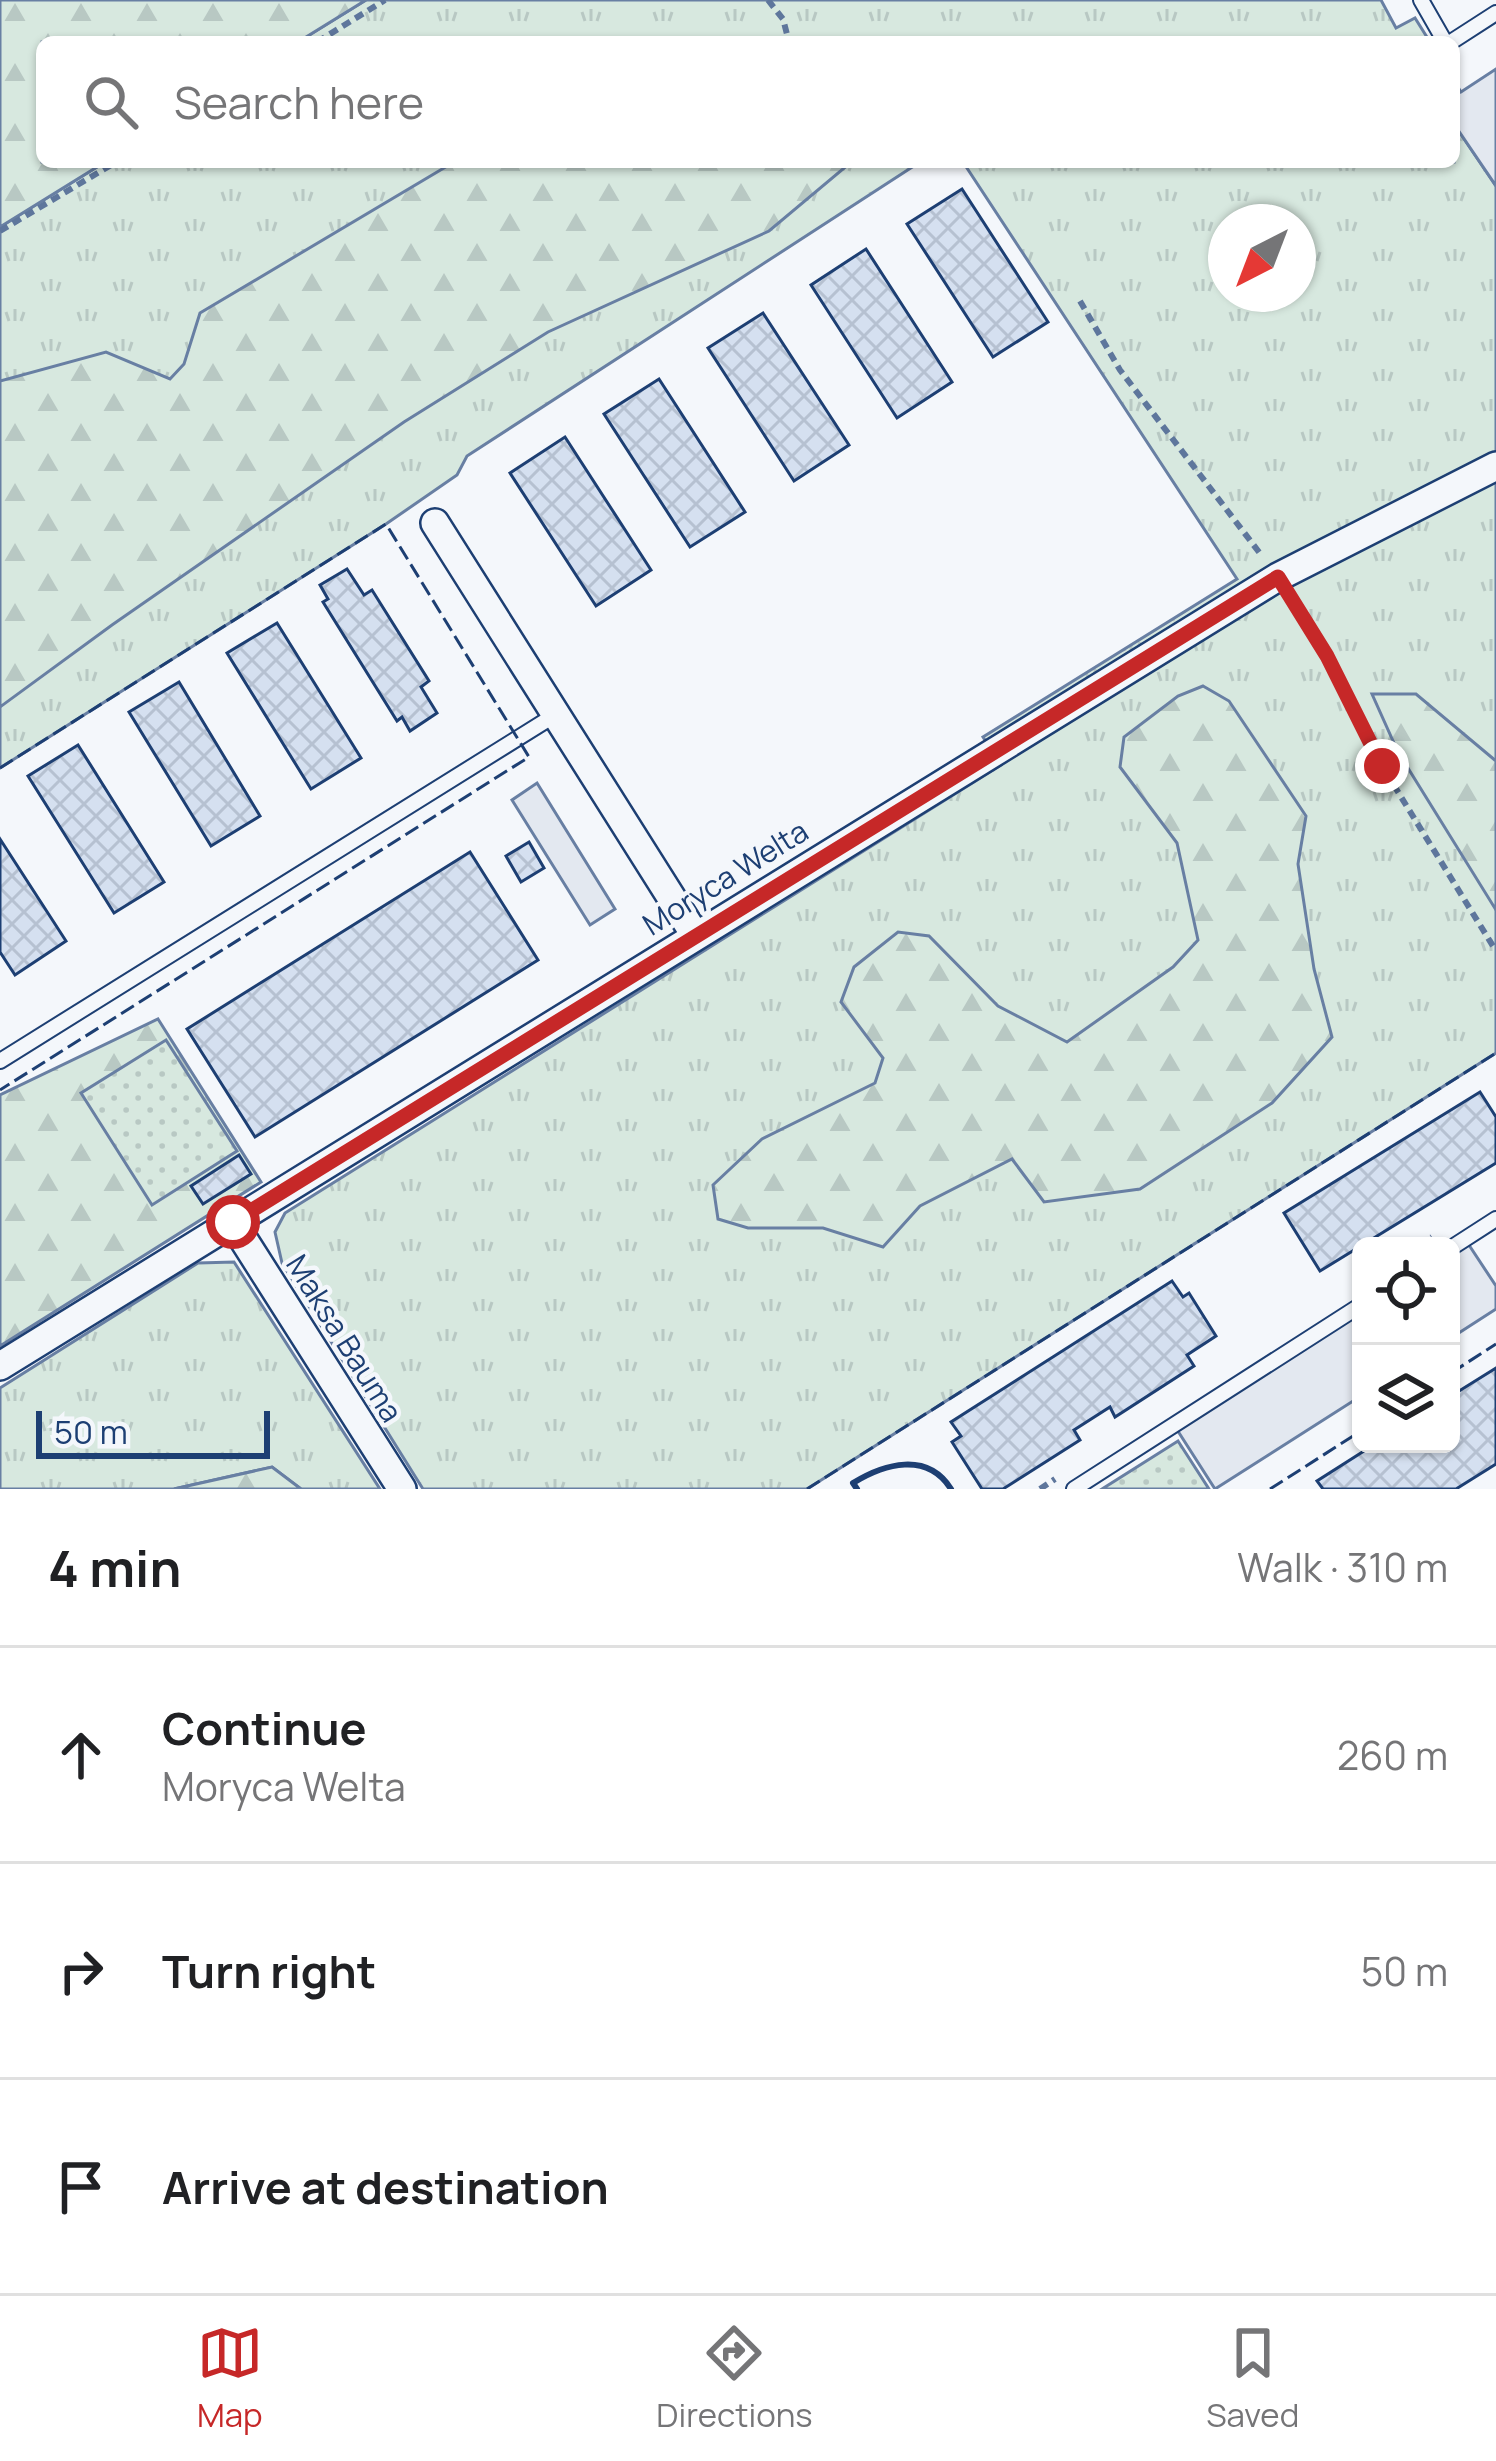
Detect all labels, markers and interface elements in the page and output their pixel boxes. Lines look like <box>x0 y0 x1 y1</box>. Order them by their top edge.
search box <box>36 36 1460 168</box>
icon: search <box>78 69 144 135</box>
text: Search here <box>174 71 424 133</box>
north arrow <box>1208 204 1316 312</box>
route end <box>1355 739 1409 793</box>
street label: Moryca Welta <box>635 810 815 944</box>
route start <box>206 1195 260 1249</box>
map controls <box>1352 1237 1460 1453</box>
button: locate <box>1352 1237 1460 1345</box>
street label: Maksa Bauma <box>277 1247 413 1429</box>
button: layers <box>1352 1345 1460 1453</box>
scale bar <box>36 1405 270 1458</box>
text: 50 m <box>54 1409 128 1454</box>
text: 4 min <box>48 1533 181 1602</box>
text: Walk · 310 m <box>1237 1540 1448 1594</box>
text: Continue <box>162 1697 367 1759</box>
icon: ahead <box>48 1722 114 1788</box>
text: 260 m <box>1337 1728 1448 1782</box>
text: Moryca Welta <box>162 1759 406 1813</box>
icon: right <box>48 1938 114 2004</box>
text: Turn right <box>162 1940 376 2002</box>
text: 50 m <box>1361 1944 1448 1998</box>
icon: arrive <box>48 2154 114 2220</box>
text: Arrive at destination <box>162 2156 609 2218</box>
tab: Map <box>197 2320 263 2437</box>
tab: Directions <box>656 2320 813 2437</box>
tab: Saved <box>1206 2320 1299 2437</box>

